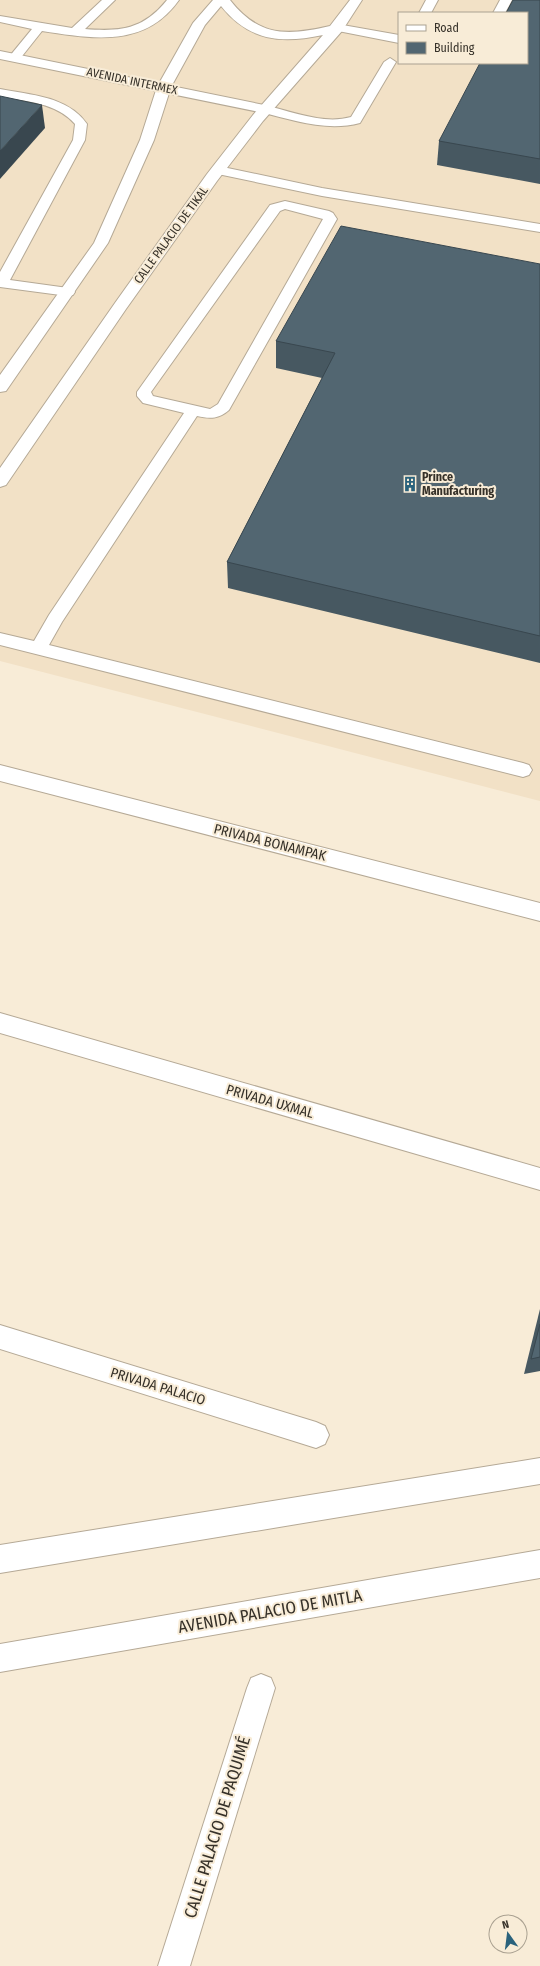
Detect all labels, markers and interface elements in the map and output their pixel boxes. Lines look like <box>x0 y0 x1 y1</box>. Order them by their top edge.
legend <box>398 12 528 64</box>
text: Road <box>434 21 459 35</box>
text: Building <box>434 41 475 55</box>
street label: AVENIDA INTERMEX <box>85 65 179 97</box>
street label: CALLE PALACIO DE TIKAL <box>131 183 211 286</box>
place label: Prince Manufacturing <box>422 470 494 498</box>
building icon: Prince Manufacturing <box>401 475 419 493</box>
street label: PRIVADA BONAMPAK <box>212 820 328 865</box>
street label: PRIVADA UXMAL <box>224 1081 316 1122</box>
street label: PRIVADA PALACIO <box>108 1364 208 1409</box>
street label: AVENIDA PALACIO DE MITLA <box>176 1585 364 1638</box>
street label: CALLE PALACIO DE PAQUIMÉ <box>180 1734 255 1921</box>
north arrow <box>488 1914 528 1954</box>
text: N <box>501 1918 510 1932</box>

